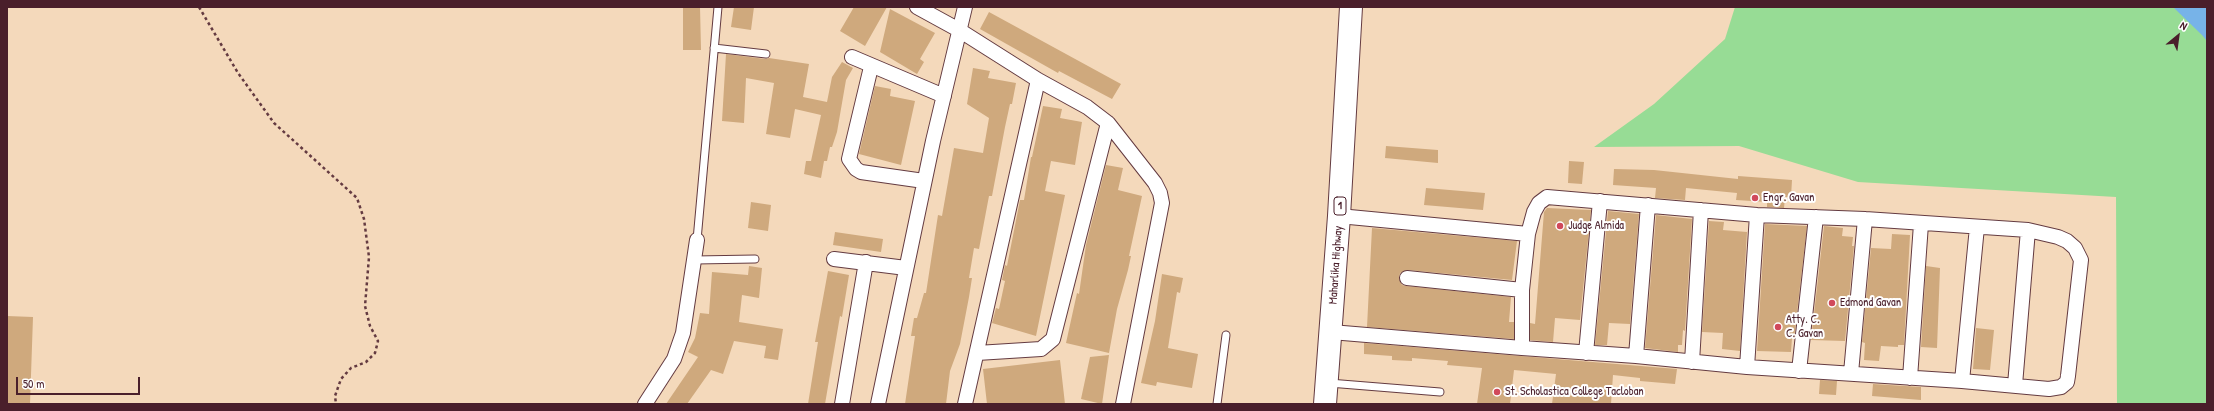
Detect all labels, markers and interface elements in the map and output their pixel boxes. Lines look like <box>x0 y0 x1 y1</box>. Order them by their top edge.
north arrow <box>2158 16 2198 56</box>
text: N <box>2178 18 2190 33</box>
place label: Engr. Gavan <box>1763 191 1814 205</box>
marker: Engr. Gavan <box>1750 193 1760 203</box>
road number: 1 <box>1334 197 1346 215</box>
place label: Judge Almida <box>1568 219 1624 233</box>
marker: Judge Almida <box>1555 221 1565 231</box>
street label: Maharlika Highway <box>1326 225 1346 305</box>
place label: Edmond Gavan <box>1840 296 1901 310</box>
marker: Edmond Gavan <box>1827 298 1837 308</box>
place label: Atty. C. C. Gavan <box>1786 313 1823 341</box>
marker: Atty. C. C. Gavan <box>1773 322 1783 332</box>
scale bar <box>18 369 142 395</box>
text: 50 m <box>23 375 44 392</box>
place label: St. Scholastica College Tacloban <box>1505 385 1644 399</box>
marker: St. Scholastica College Tacloban <box>1492 387 1502 397</box>

